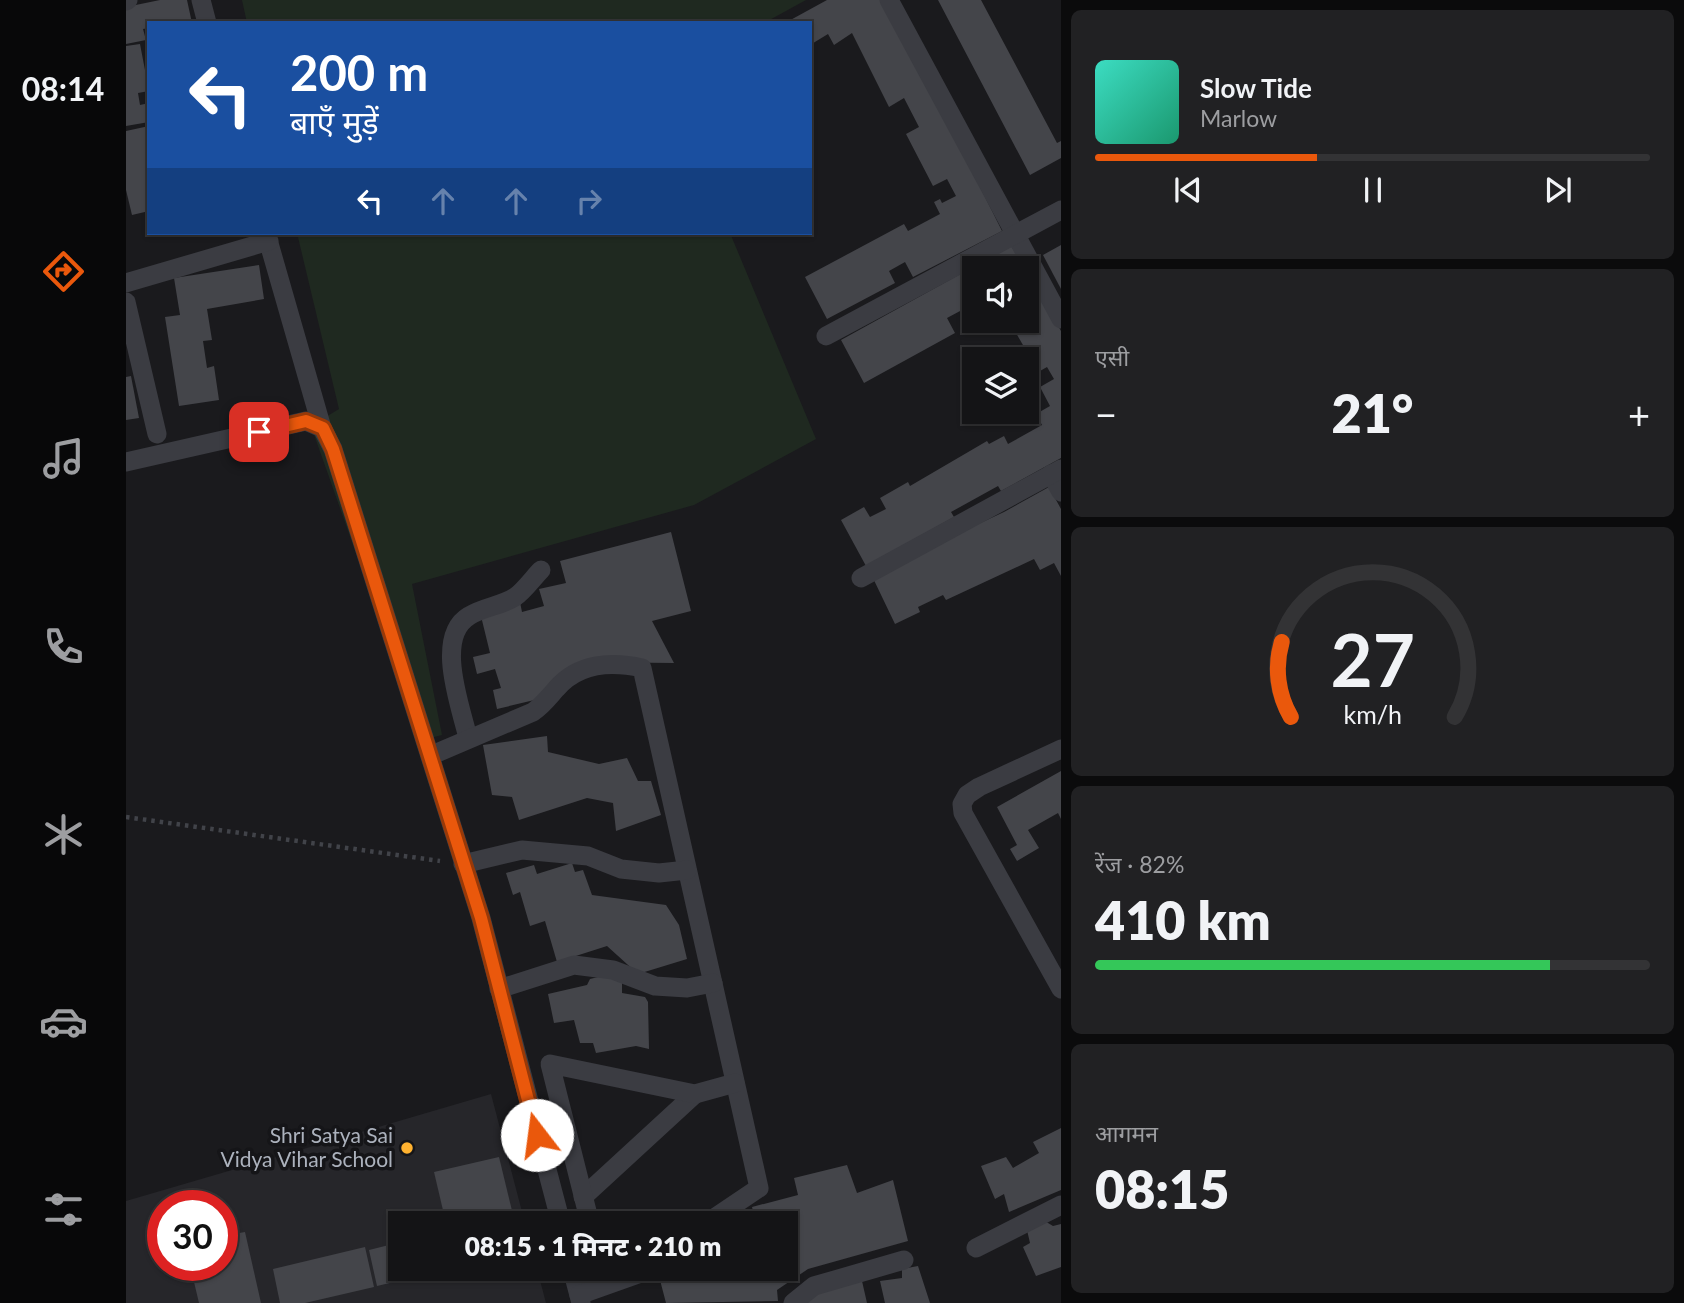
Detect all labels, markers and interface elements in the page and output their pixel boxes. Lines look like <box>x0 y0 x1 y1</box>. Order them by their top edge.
text: 200 m <box>290 43 428 101</box>
icon: left <box>175 49 266 140</box>
text: 08:14 <box>22 69 104 108</box>
text: Slow Tide <box>1200 72 1312 104</box>
text: बाएँ मुड़ें <box>290 102 379 141</box>
text: Marlow <box>1200 104 1277 132</box>
icon: previous <box>1169 171 1207 209</box>
icon: pause <box>1354 171 1392 209</box>
icon: next <box>1539 171 1577 209</box>
icon: left <box>351 182 389 220</box>
icon: ahead <box>424 182 462 220</box>
icon: ahead <box>497 182 535 220</box>
icon: right <box>570 182 608 220</box>
icon: directions <box>39 247 88 296</box>
map controls <box>962 256 1039 424</box>
button: sound <box>962 256 1039 333</box>
text: एसी <box>1095 343 1129 371</box>
button: layers <box>962 347 1039 424</box>
text: 21° <box>1332 382 1413 444</box>
text: − <box>1095 391 1117 437</box>
text: + <box>1628 391 1650 437</box>
pin <box>229 402 289 462</box>
icon: arrive <box>240 413 278 451</box>
icon: music <box>39 434 88 483</box>
text: 27 <box>1330 616 1415 704</box>
icon: phone <box>39 622 88 671</box>
text: km/h <box>1343 699 1402 729</box>
icon: climate <box>39 810 88 859</box>
text: रेंज · 82% <box>1095 850 1184 878</box>
text: 410 km <box>1095 889 1271 951</box>
icon: car <box>39 997 88 1046</box>
position arrow <box>500 1098 574 1172</box>
text: आगमन <box>1095 1119 1158 1147</box>
place label: Shri Satya Sai Vidya Vihar School <box>220 1122 393 1171</box>
marker: Shri Satya Sai Vidya Vihar School <box>399 1140 415 1156</box>
text: 08:15 <box>1095 1158 1229 1220</box>
icon: filters <box>39 1185 88 1234</box>
speed limit sign: 30 <box>147 1190 238 1281</box>
text: 08:15 · 1 मिनट · 210 m <box>465 1230 721 1262</box>

